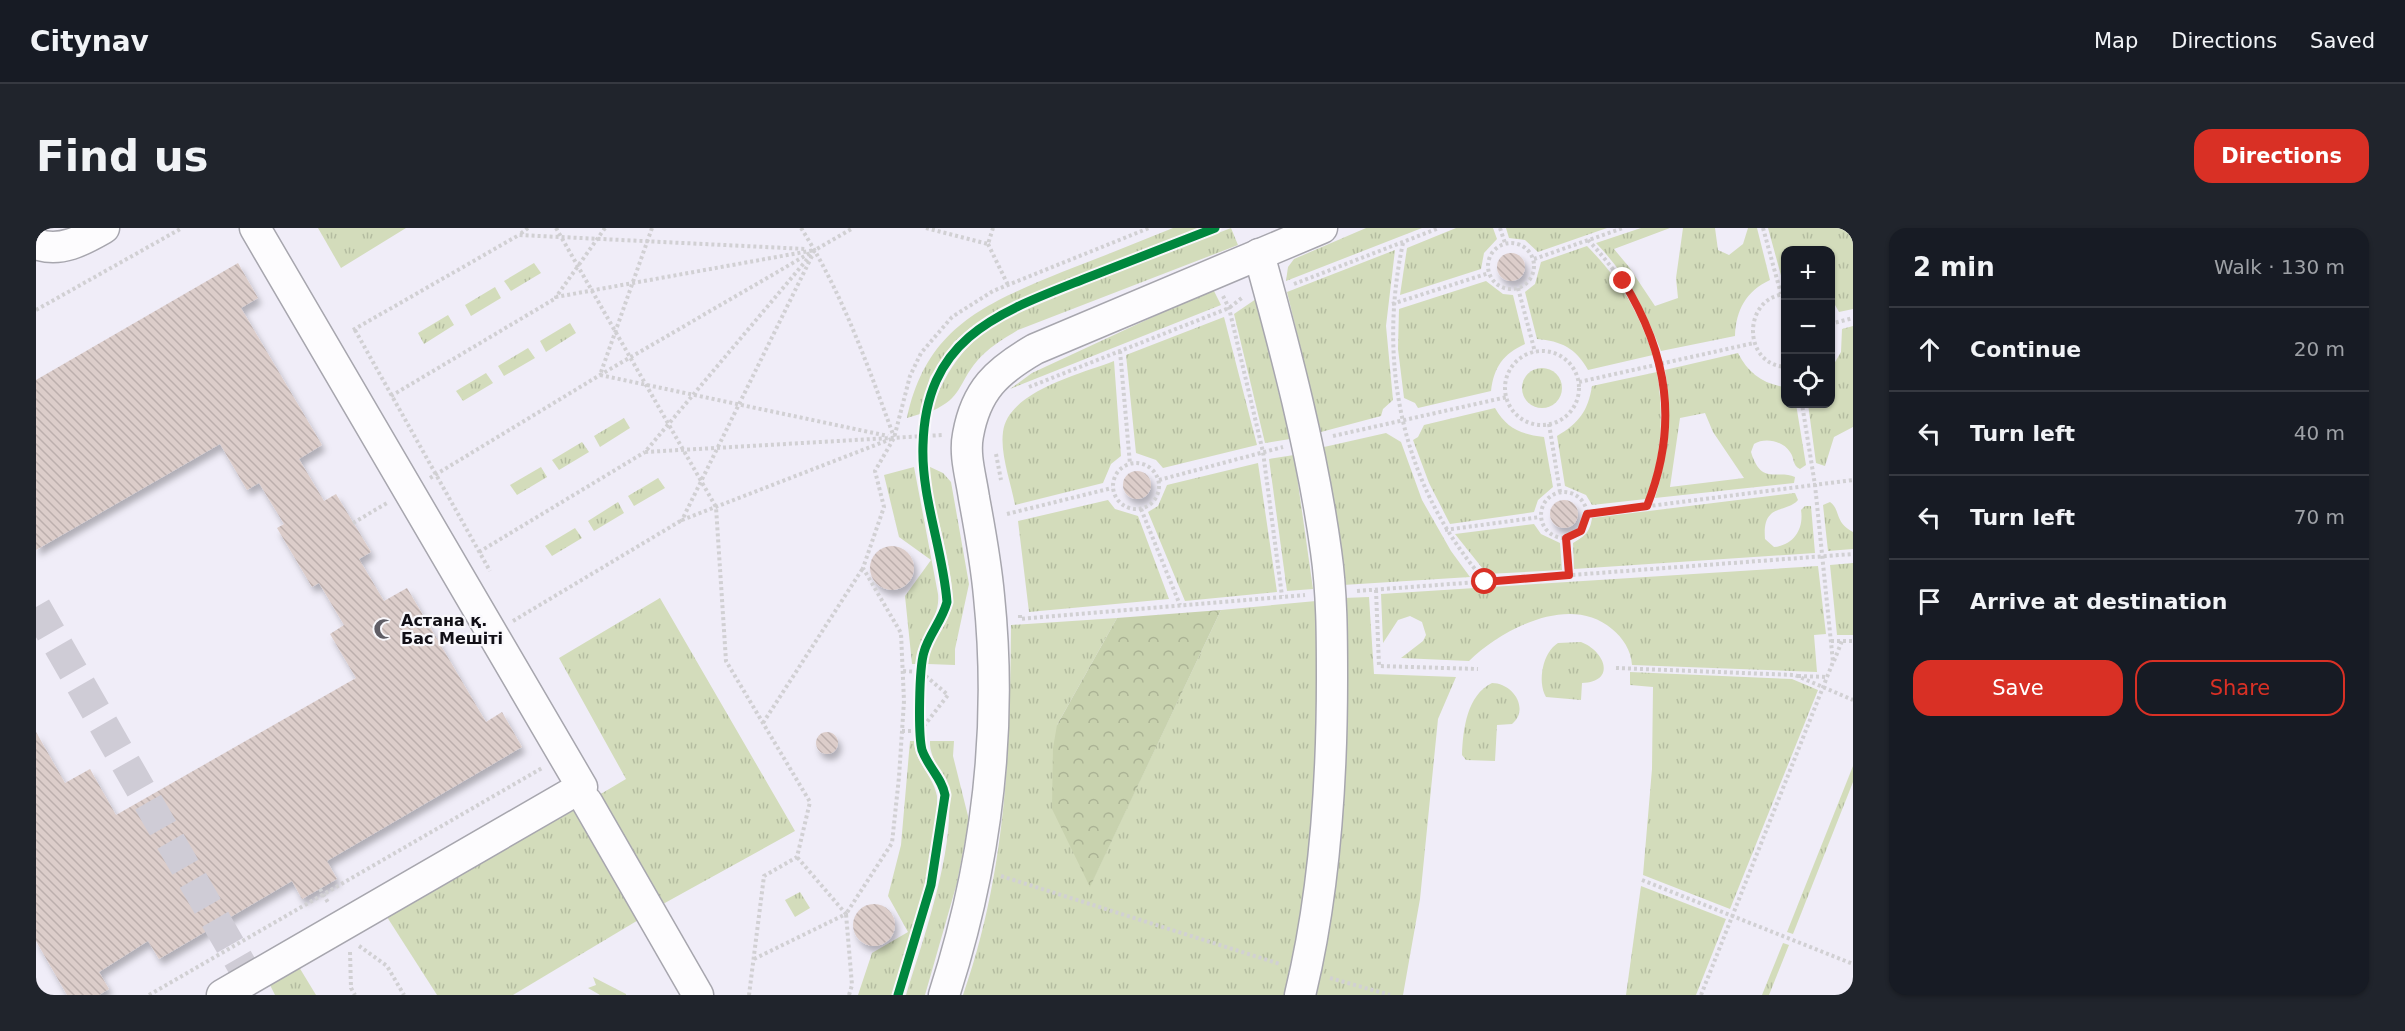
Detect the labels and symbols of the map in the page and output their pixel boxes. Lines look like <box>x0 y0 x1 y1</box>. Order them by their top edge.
route end <box>1609 267 1635 293</box>
route start <box>1471 568 1497 594</box>
place label: Астана қ. Бас Мешіті <box>401 611 503 648</box>
mosque icon: Астана қ. Бас Мешіті <box>372 617 396 641</box>

